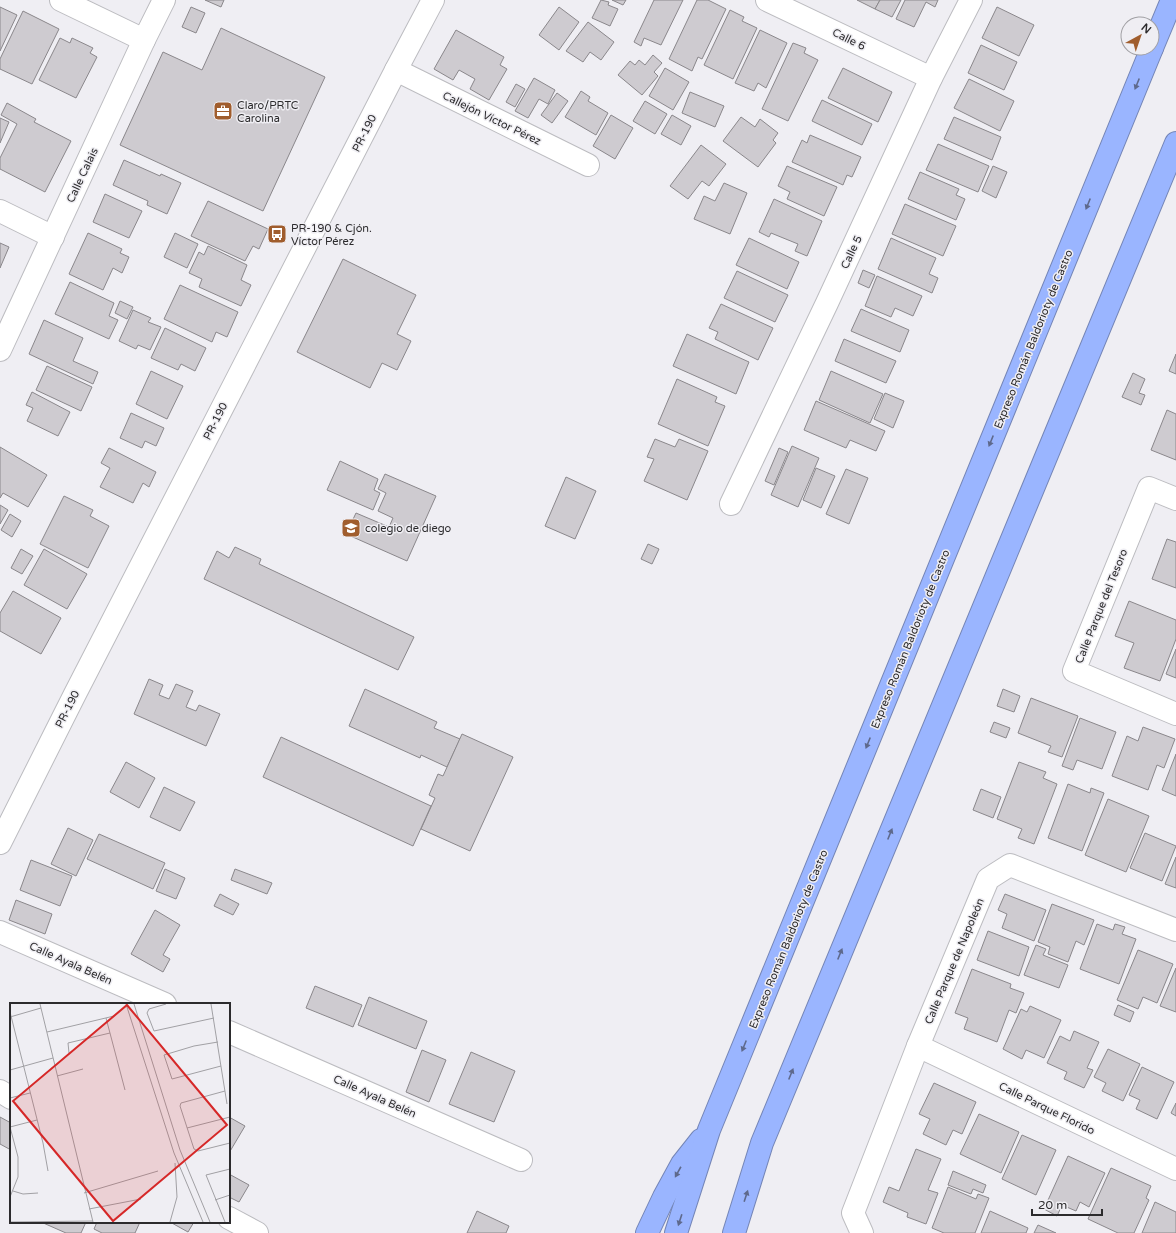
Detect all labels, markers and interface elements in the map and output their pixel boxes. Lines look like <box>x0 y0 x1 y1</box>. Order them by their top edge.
north arrow <box>1120 16 1160 56</box>
text: N <box>1139 21 1154 37</box>
street label: Calle 6 <box>830 26 868 53</box>
one-way arrow <box>1134 79 1140 91</box>
street label: Callejón Víctor Pérez <box>440 89 544 148</box>
place label: Claro/PRTC Carolina <box>237 99 299 125</box>
office icon: Claro/PRTC Carolina <box>212 100 234 122</box>
street label: PR-190 <box>349 112 379 154</box>
street label: Calle Calais <box>64 146 101 205</box>
one-way arrow <box>1085 199 1091 210</box>
place label: PR-190 & Cjón. Víctor Pérez <box>291 222 372 248</box>
bus stop icon: PR-190 & Cjón. Víctor Pérez <box>266 223 288 245</box>
street label: Calle 5 <box>838 233 865 271</box>
street label: Expreso Román Baldorioty de Castro <box>991 247 1076 431</box>
street label: PR-190 <box>200 400 230 442</box>
one-way arrow <box>988 436 994 447</box>
school or university icon: colegio de diego <box>340 517 362 539</box>
place label: colegio de diego <box>365 522 452 535</box>
street label: Expreso Román Baldorioty de Castro <box>868 547 953 731</box>
street label: Calle Parque del Tesoro <box>1073 547 1130 665</box>
street label: PR-190 <box>52 688 82 730</box>
one-way arrow <box>864 738 870 750</box>
one-way arrow <box>888 827 894 839</box>
street label: Expreso Román Baldorioty de Castro <box>746 847 831 1031</box>
street label: Calle Parque de Napoleón <box>922 896 987 1026</box>
street label: Calle Ayala Belén <box>27 939 114 988</box>
one-way arrow <box>838 947 844 959</box>
inset map <box>10 1003 230 1223</box>
one-way arrow <box>741 1040 747 1051</box>
one-way arrow <box>788 1068 794 1080</box>
street label: Calle Ayala Belén <box>331 1072 418 1121</box>
street label: Calle Parque Florido <box>997 1080 1097 1137</box>
one-way arrow <box>674 1166 681 1178</box>
one-way arrow <box>743 1189 749 1201</box>
scale bar <box>1032 1191 1102 1217</box>
text: 20 m <box>1038 1198 1067 1212</box>
one-way arrow <box>677 1215 683 1227</box>

